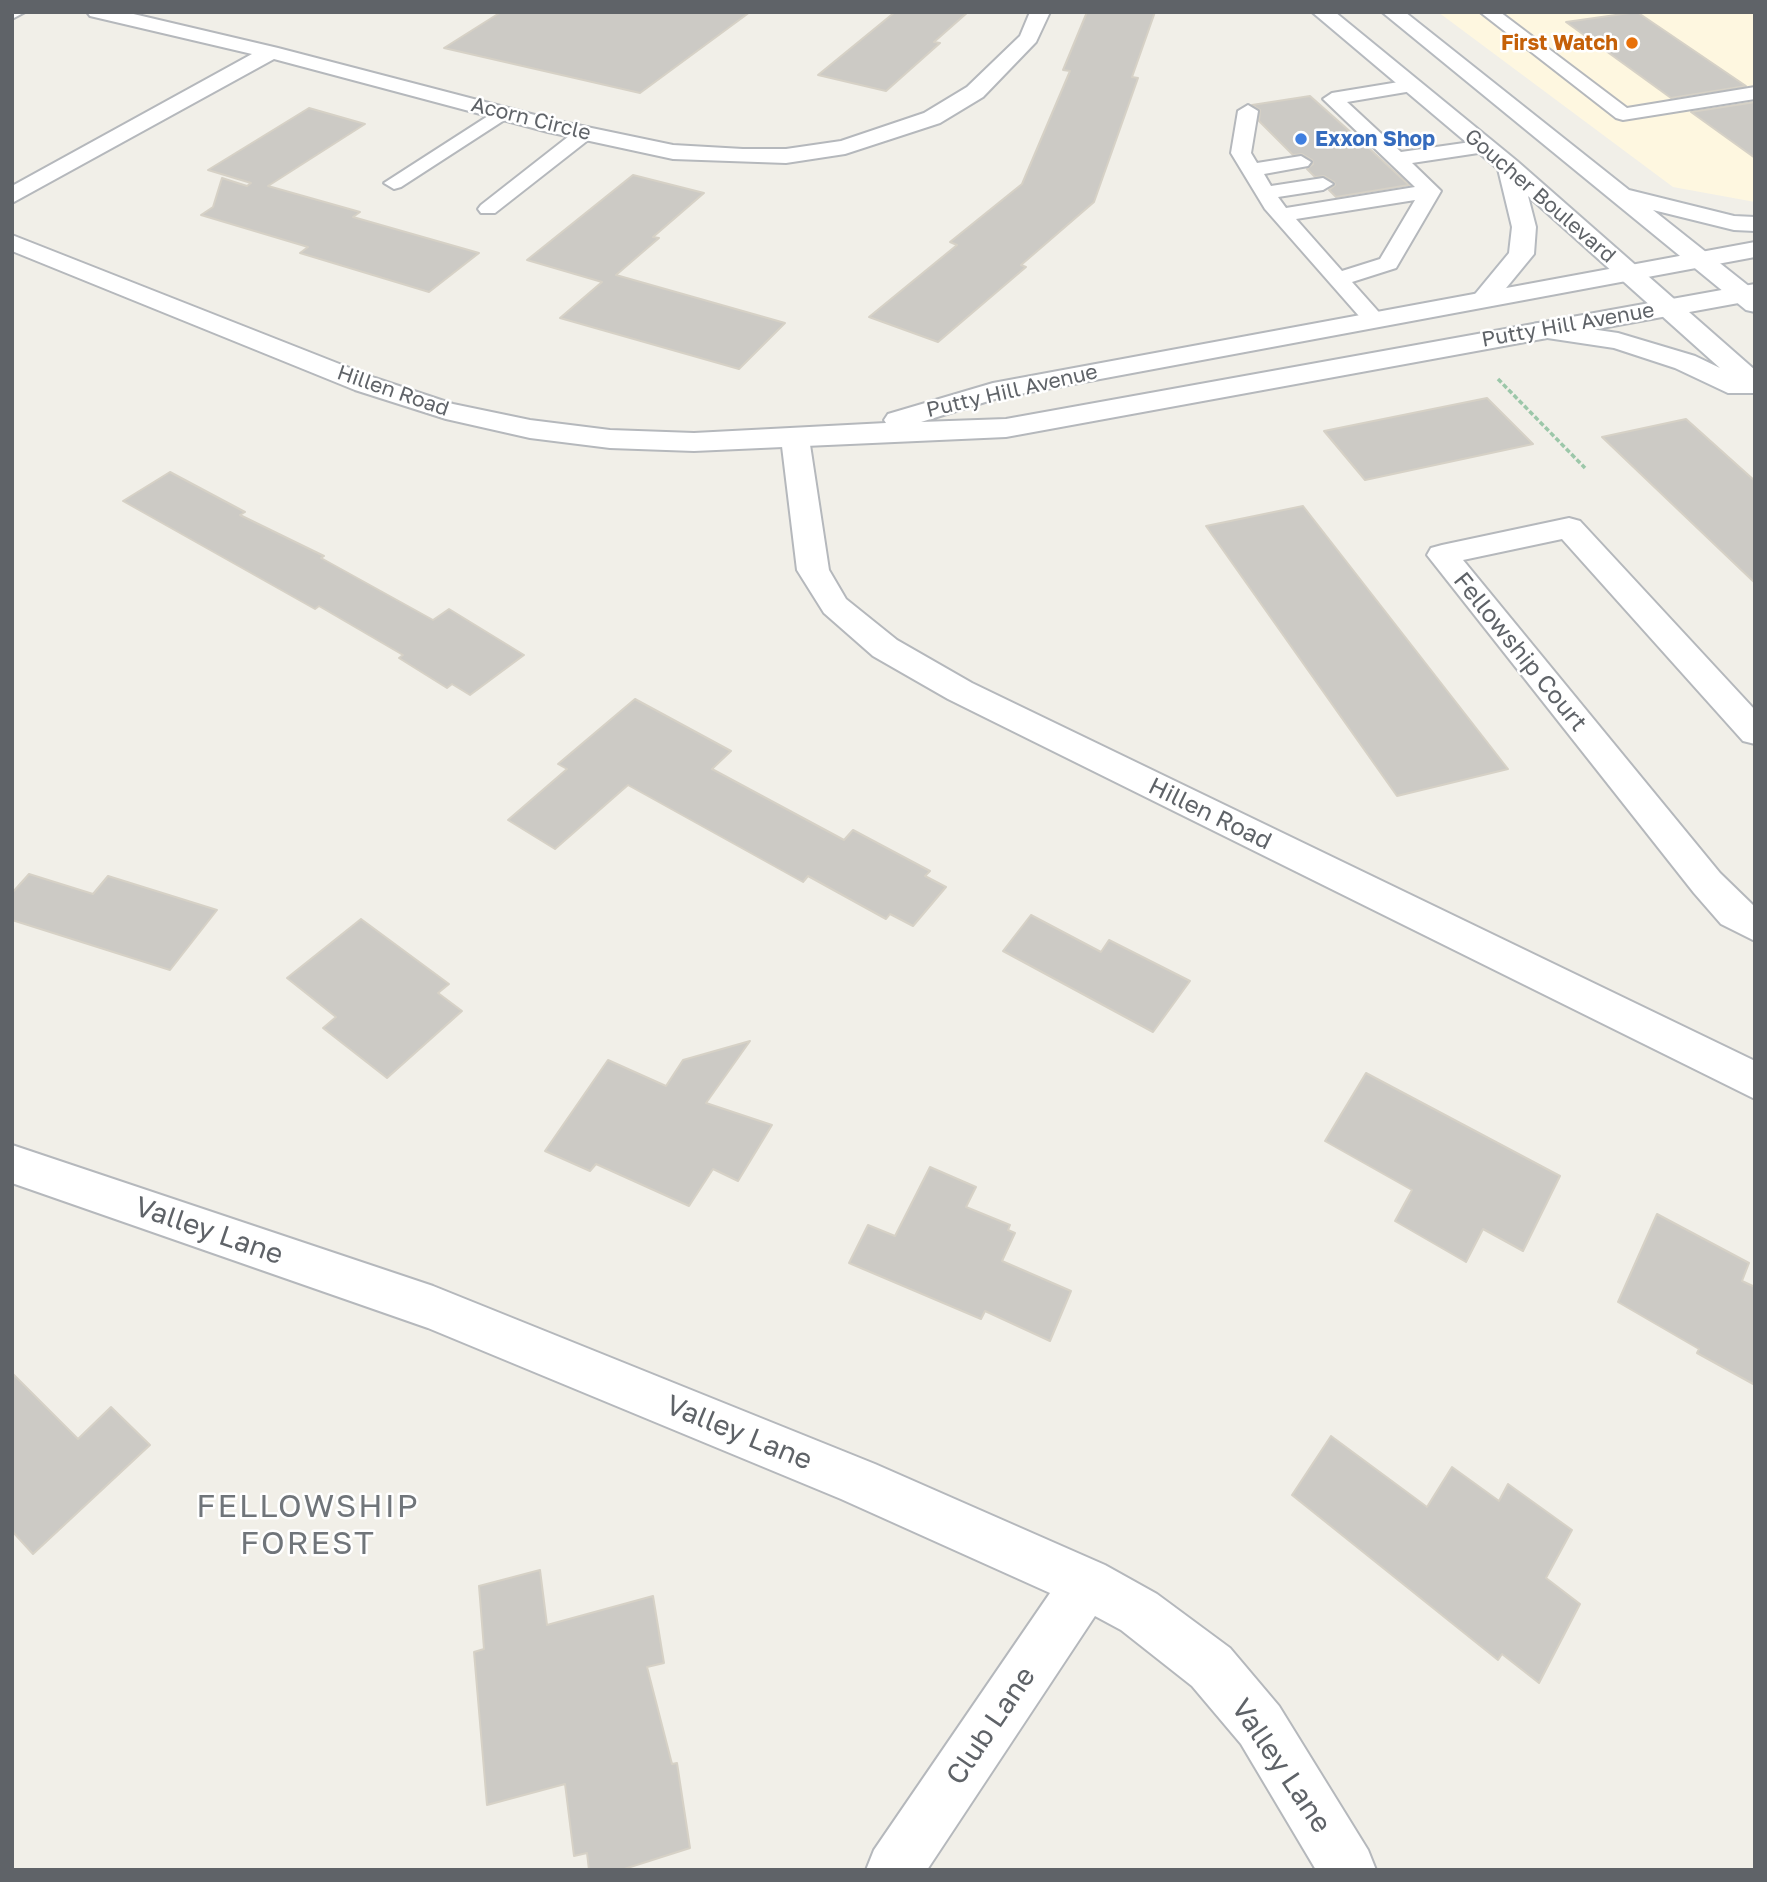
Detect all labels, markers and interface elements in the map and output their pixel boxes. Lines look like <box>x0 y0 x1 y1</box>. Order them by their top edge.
place label: First Watch <box>1501 30 1618 56</box>
marker: First Watch <box>1624 35 1640 51</box>
street label: Acorn Circle <box>469 92 593 146</box>
street label: Goucher Boulevard <box>1459 124 1621 268</box>
place label: Exxon Shop <box>1315 126 1435 152</box>
marker: Exxon Shop <box>1293 131 1309 147</box>
street label: Putty Hill Avenue <box>1480 297 1656 353</box>
street label: Putty Hill Avenue <box>924 359 1100 423</box>
street label: Hillen Road <box>334 360 452 422</box>
street label: Fellowship Court <box>1447 567 1593 737</box>
street label: Hillen Road <box>1144 772 1276 856</box>
street label: Valley Lane <box>131 1190 287 1272</box>
street label: Valley Lane <box>661 1388 817 1478</box>
district label: FELLOWSHIP FOREST <box>198 1488 418 1563</box>
street label: Club Lane <box>939 1661 1043 1791</box>
street label: Valley Lane <box>1224 1693 1338 1839</box>

